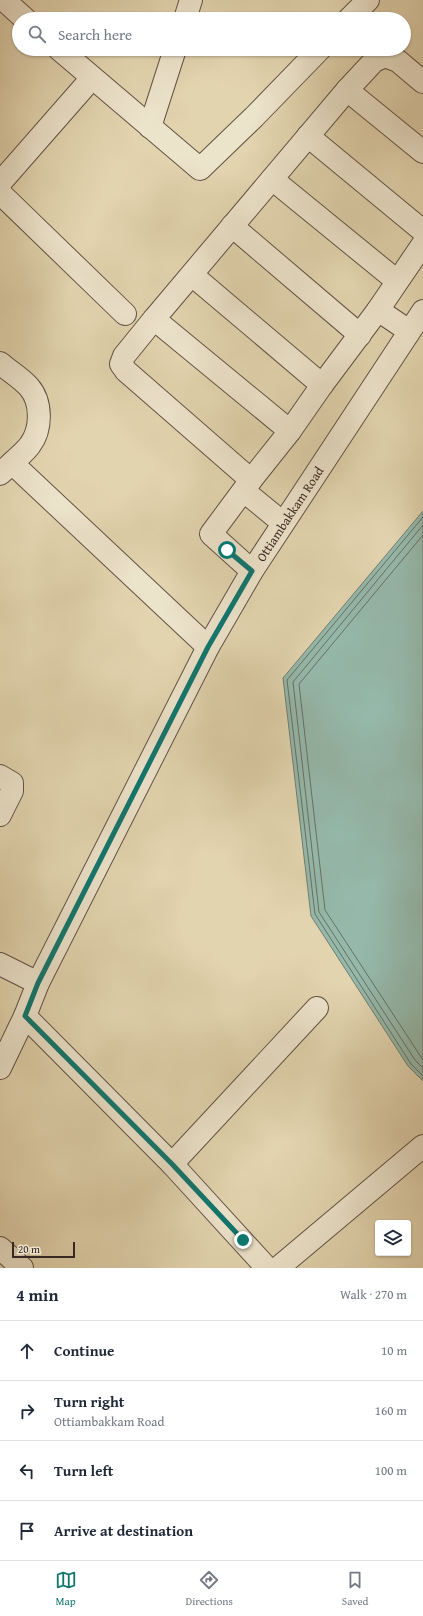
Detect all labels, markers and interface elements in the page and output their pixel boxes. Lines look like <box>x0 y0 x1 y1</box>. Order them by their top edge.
search box <box>12 12 411 56</box>
icon: search <box>26 23 48 45</box>
text: Search here <box>58 24 132 45</box>
street label: Ottiambakkam Road <box>251 462 328 565</box>
route start <box>218 541 236 559</box>
map controls <box>375 1220 411 1256</box>
button: layers <box>375 1220 411 1256</box>
route end <box>234 1231 252 1249</box>
scale bar <box>12 1240 75 1259</box>
text: 20 m <box>18 1241 40 1257</box>
text: 4 min <box>16 1282 58 1307</box>
text: Walk · 270 m <box>340 1285 407 1304</box>
icon: ahead <box>16 1340 38 1362</box>
text: Continue <box>54 1340 115 1361</box>
text: 10 m <box>381 1341 407 1360</box>
text: Turn right <box>54 1391 125 1412</box>
icon: right <box>16 1400 38 1422</box>
text: 160 m <box>375 1401 407 1420</box>
text: Ottiambakkam Road <box>54 1412 164 1431</box>
icon: left <box>16 1460 38 1482</box>
text: Turn left <box>54 1460 113 1481</box>
text: 100 m <box>375 1461 407 1480</box>
icon: arrive <box>16 1520 38 1542</box>
text: Arrive at destination <box>54 1520 193 1541</box>
tab: Map <box>55 1569 77 1609</box>
tab: Directions <box>186 1569 233 1609</box>
tab: Saved <box>342 1569 368 1609</box>

